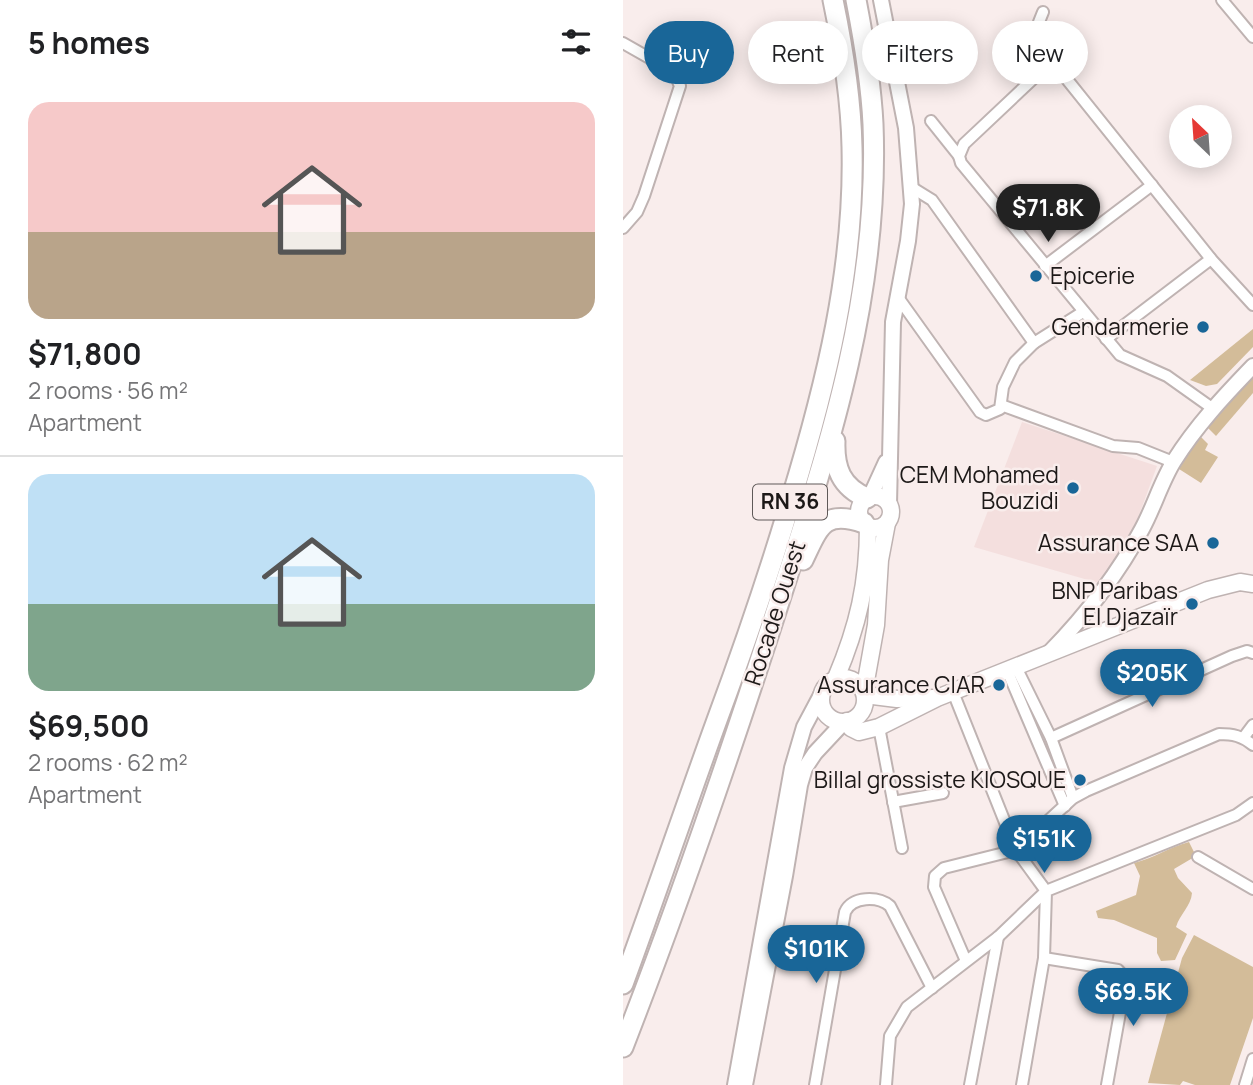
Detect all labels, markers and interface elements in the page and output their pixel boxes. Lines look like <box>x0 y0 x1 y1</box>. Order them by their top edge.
chip: Buy <box>644 21 734 84</box>
chip: Rent <box>748 21 848 84</box>
chip: Filters <box>862 21 978 84</box>
chip: New <box>992 21 1088 84</box>
text: 5 homes <box>28 22 150 63</box>
icon: filters <box>557 23 595 61</box>
north arrow <box>1169 105 1232 168</box>
map controls <box>1169 105 1232 168</box>
icon: home <box>249 147 375 273</box>
pin: $71.8K <box>991 184 1105 244</box>
text: $71.8K <box>1012 191 1084 223</box>
place label: Epicerie <box>1050 259 1135 291</box>
marker: Epicerie <box>1028 268 1044 284</box>
place label: Gendarmerie <box>1051 310 1189 342</box>
marker: Gendarmerie <box>1195 319 1211 335</box>
text: $71,800 <box>28 333 142 374</box>
text: 2 rooms · 56 m² <box>28 374 188 406</box>
text: Apartment <box>28 406 142 438</box>
place label: CEM Mohamed Bouzidi <box>900 458 1059 516</box>
marker: CEM Mohamed Bouzidi <box>1065 480 1081 496</box>
road number: RN 36 <box>753 484 827 520</box>
icon: home <box>249 519 375 645</box>
place label: Assurance SAA <box>1038 526 1199 558</box>
marker: Assurance SAA <box>1205 535 1221 551</box>
street label: Rocade Ouest <box>736 536 812 689</box>
place label: BNP Paribas El Djazaïr <box>1051 574 1178 632</box>
marker: BNP Paribas El Djazaïr <box>1184 596 1200 612</box>
pin: $205K <box>1103 650 1201 709</box>
text: $205K <box>1116 656 1188 688</box>
place label: Assurance CIAR <box>817 668 985 700</box>
marker: Assurance CIAR <box>991 677 1007 693</box>
text: $69,500 <box>28 705 149 746</box>
text: 2 rooms · 62 m² <box>28 746 188 778</box>
place label: Billal grossiste KIOSQUE <box>814 763 1066 795</box>
marker: Billal grossiste KIOSQUE <box>1072 772 1088 788</box>
text: Apartment <box>28 778 142 810</box>
pin: $151K <box>995 816 1093 875</box>
text: $151K <box>1013 822 1075 854</box>
pin: $101K <box>767 926 865 985</box>
text: $101K <box>784 932 848 964</box>
pin: $69.5K <box>1076 968 1190 1028</box>
text: $69.5K <box>1094 975 1172 1007</box>

